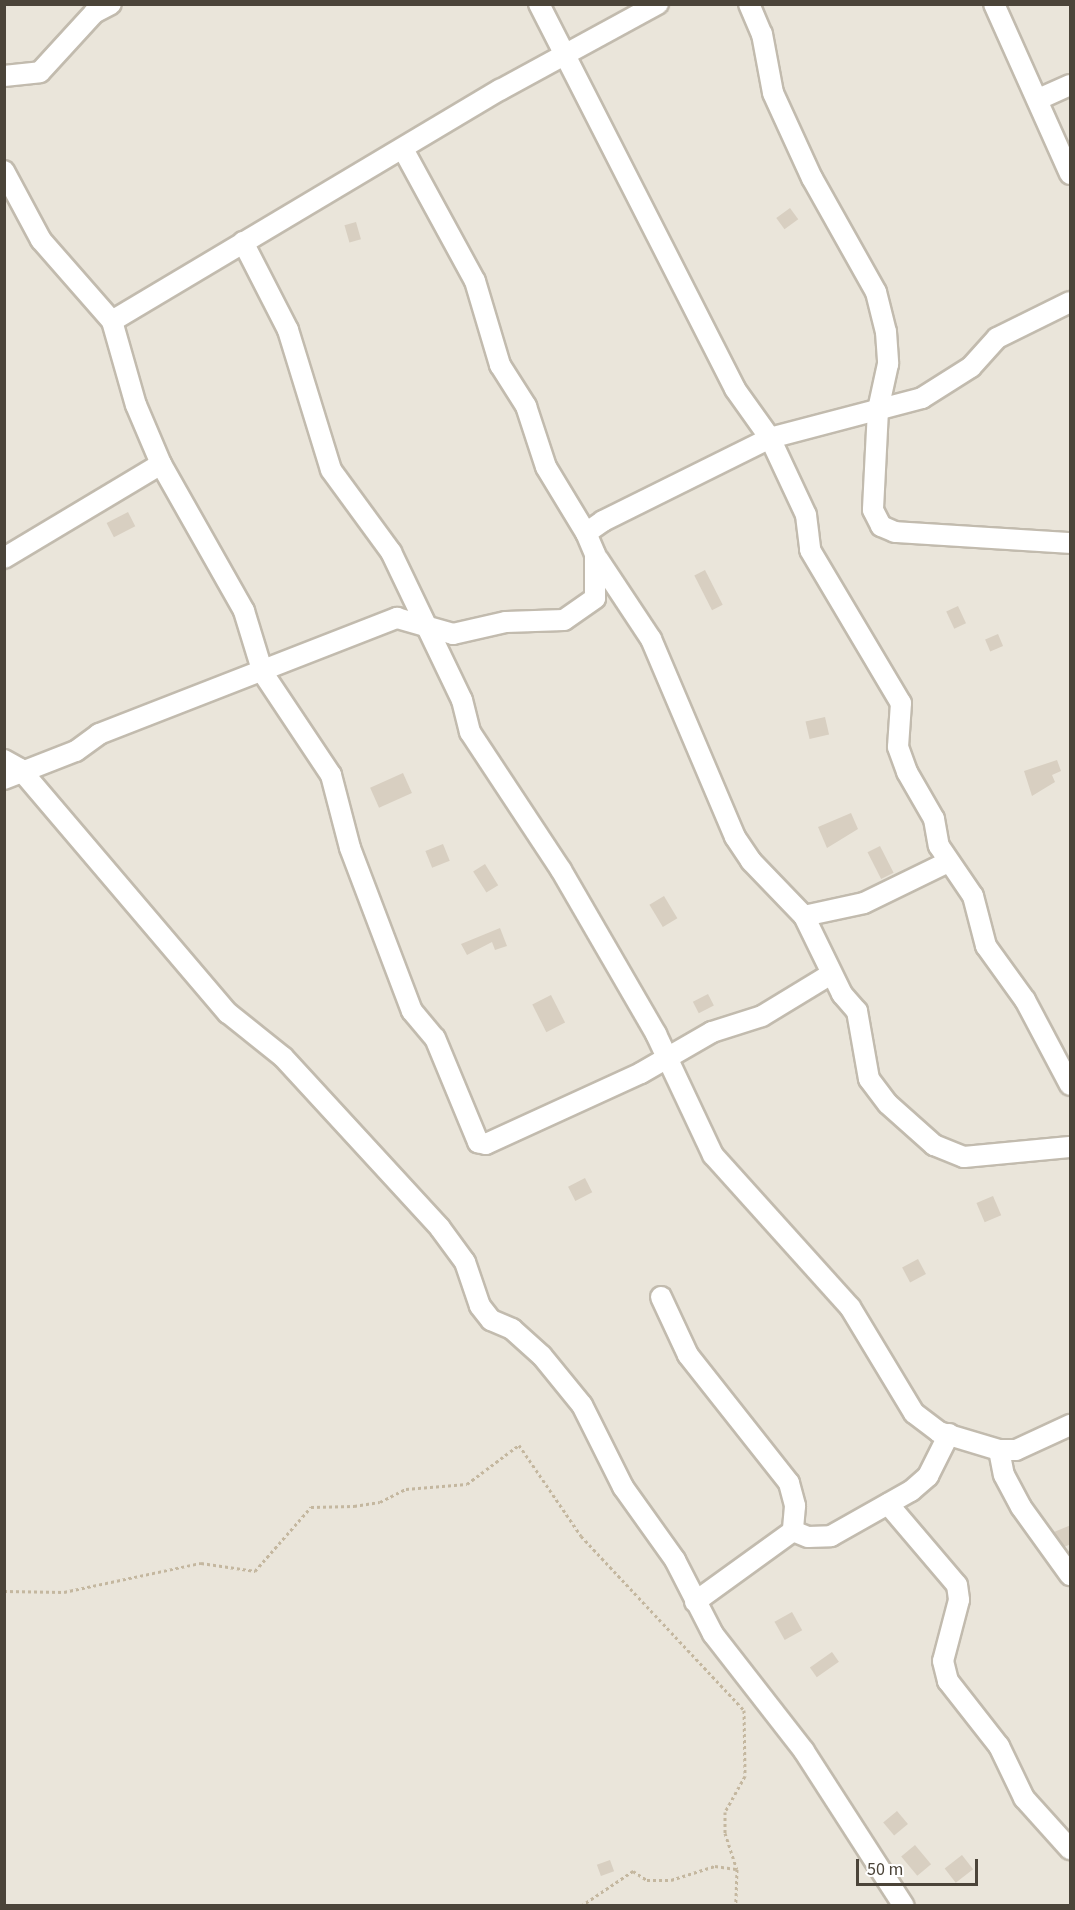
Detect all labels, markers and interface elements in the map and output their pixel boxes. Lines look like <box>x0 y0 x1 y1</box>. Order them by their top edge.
scale bar <box>859 1847 980 1885</box>
text: 50 m <box>867 1857 903 1882</box>

